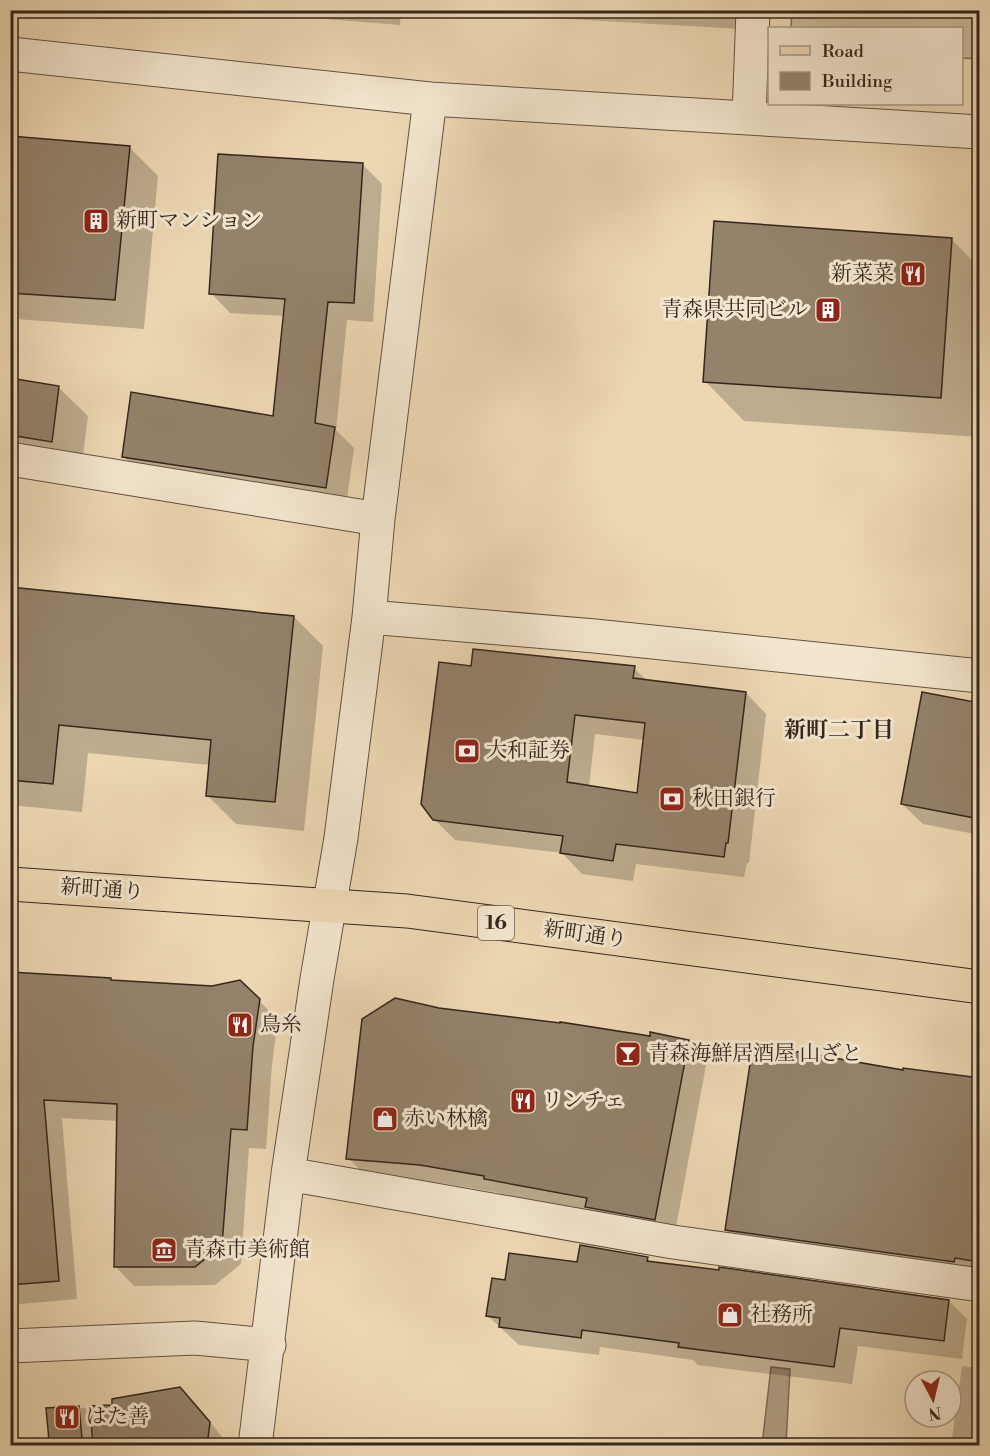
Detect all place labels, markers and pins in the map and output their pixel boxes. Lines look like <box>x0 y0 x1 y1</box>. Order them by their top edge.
building icon: 新町マンション <box>81 206 111 236</box>
place label: 新町マンション <box>116 208 262 234</box>
restaurant icon: 新菜菜 <box>898 259 928 289</box>
place label: 新菜菜 <box>831 261 894 287</box>
building icon: 青森県共同ビル <box>813 295 843 325</box>
place label: 青森県共同ビル <box>661 297 808 323</box>
bank icon: 大和証券 <box>452 736 482 766</box>
place label: 大和証券 <box>486 738 570 764</box>
bank icon: 秋田銀行 <box>657 784 687 814</box>
place label: 秋田銀行 <box>692 786 776 812</box>
restaurant icon: 鳥糸 <box>225 1010 255 1040</box>
place label: 鳥糸 <box>260 1012 302 1038</box>
bar icon: 青森海鮮居酒屋 山ざと <box>613 1039 643 1069</box>
place label: 青森海鮮居酒屋 山ざと <box>648 1041 862 1067</box>
restaurant icon: リンチェ <box>508 1086 538 1116</box>
place label: リンチェ <box>542 1088 625 1114</box>
shop icon: 赤い林檎 <box>370 1104 400 1134</box>
place label: 赤い林檎 <box>404 1106 488 1132</box>
museum icon: 青森市美術館 <box>149 1235 179 1265</box>
place label: 青森市美術館 <box>184 1237 310 1263</box>
shop icon: 社務所 <box>715 1300 745 1330</box>
place label: 社務所 <box>750 1302 813 1328</box>
restaurant icon: はた善 <box>52 1402 82 1432</box>
place label: はた善 <box>86 1404 149 1430</box>

